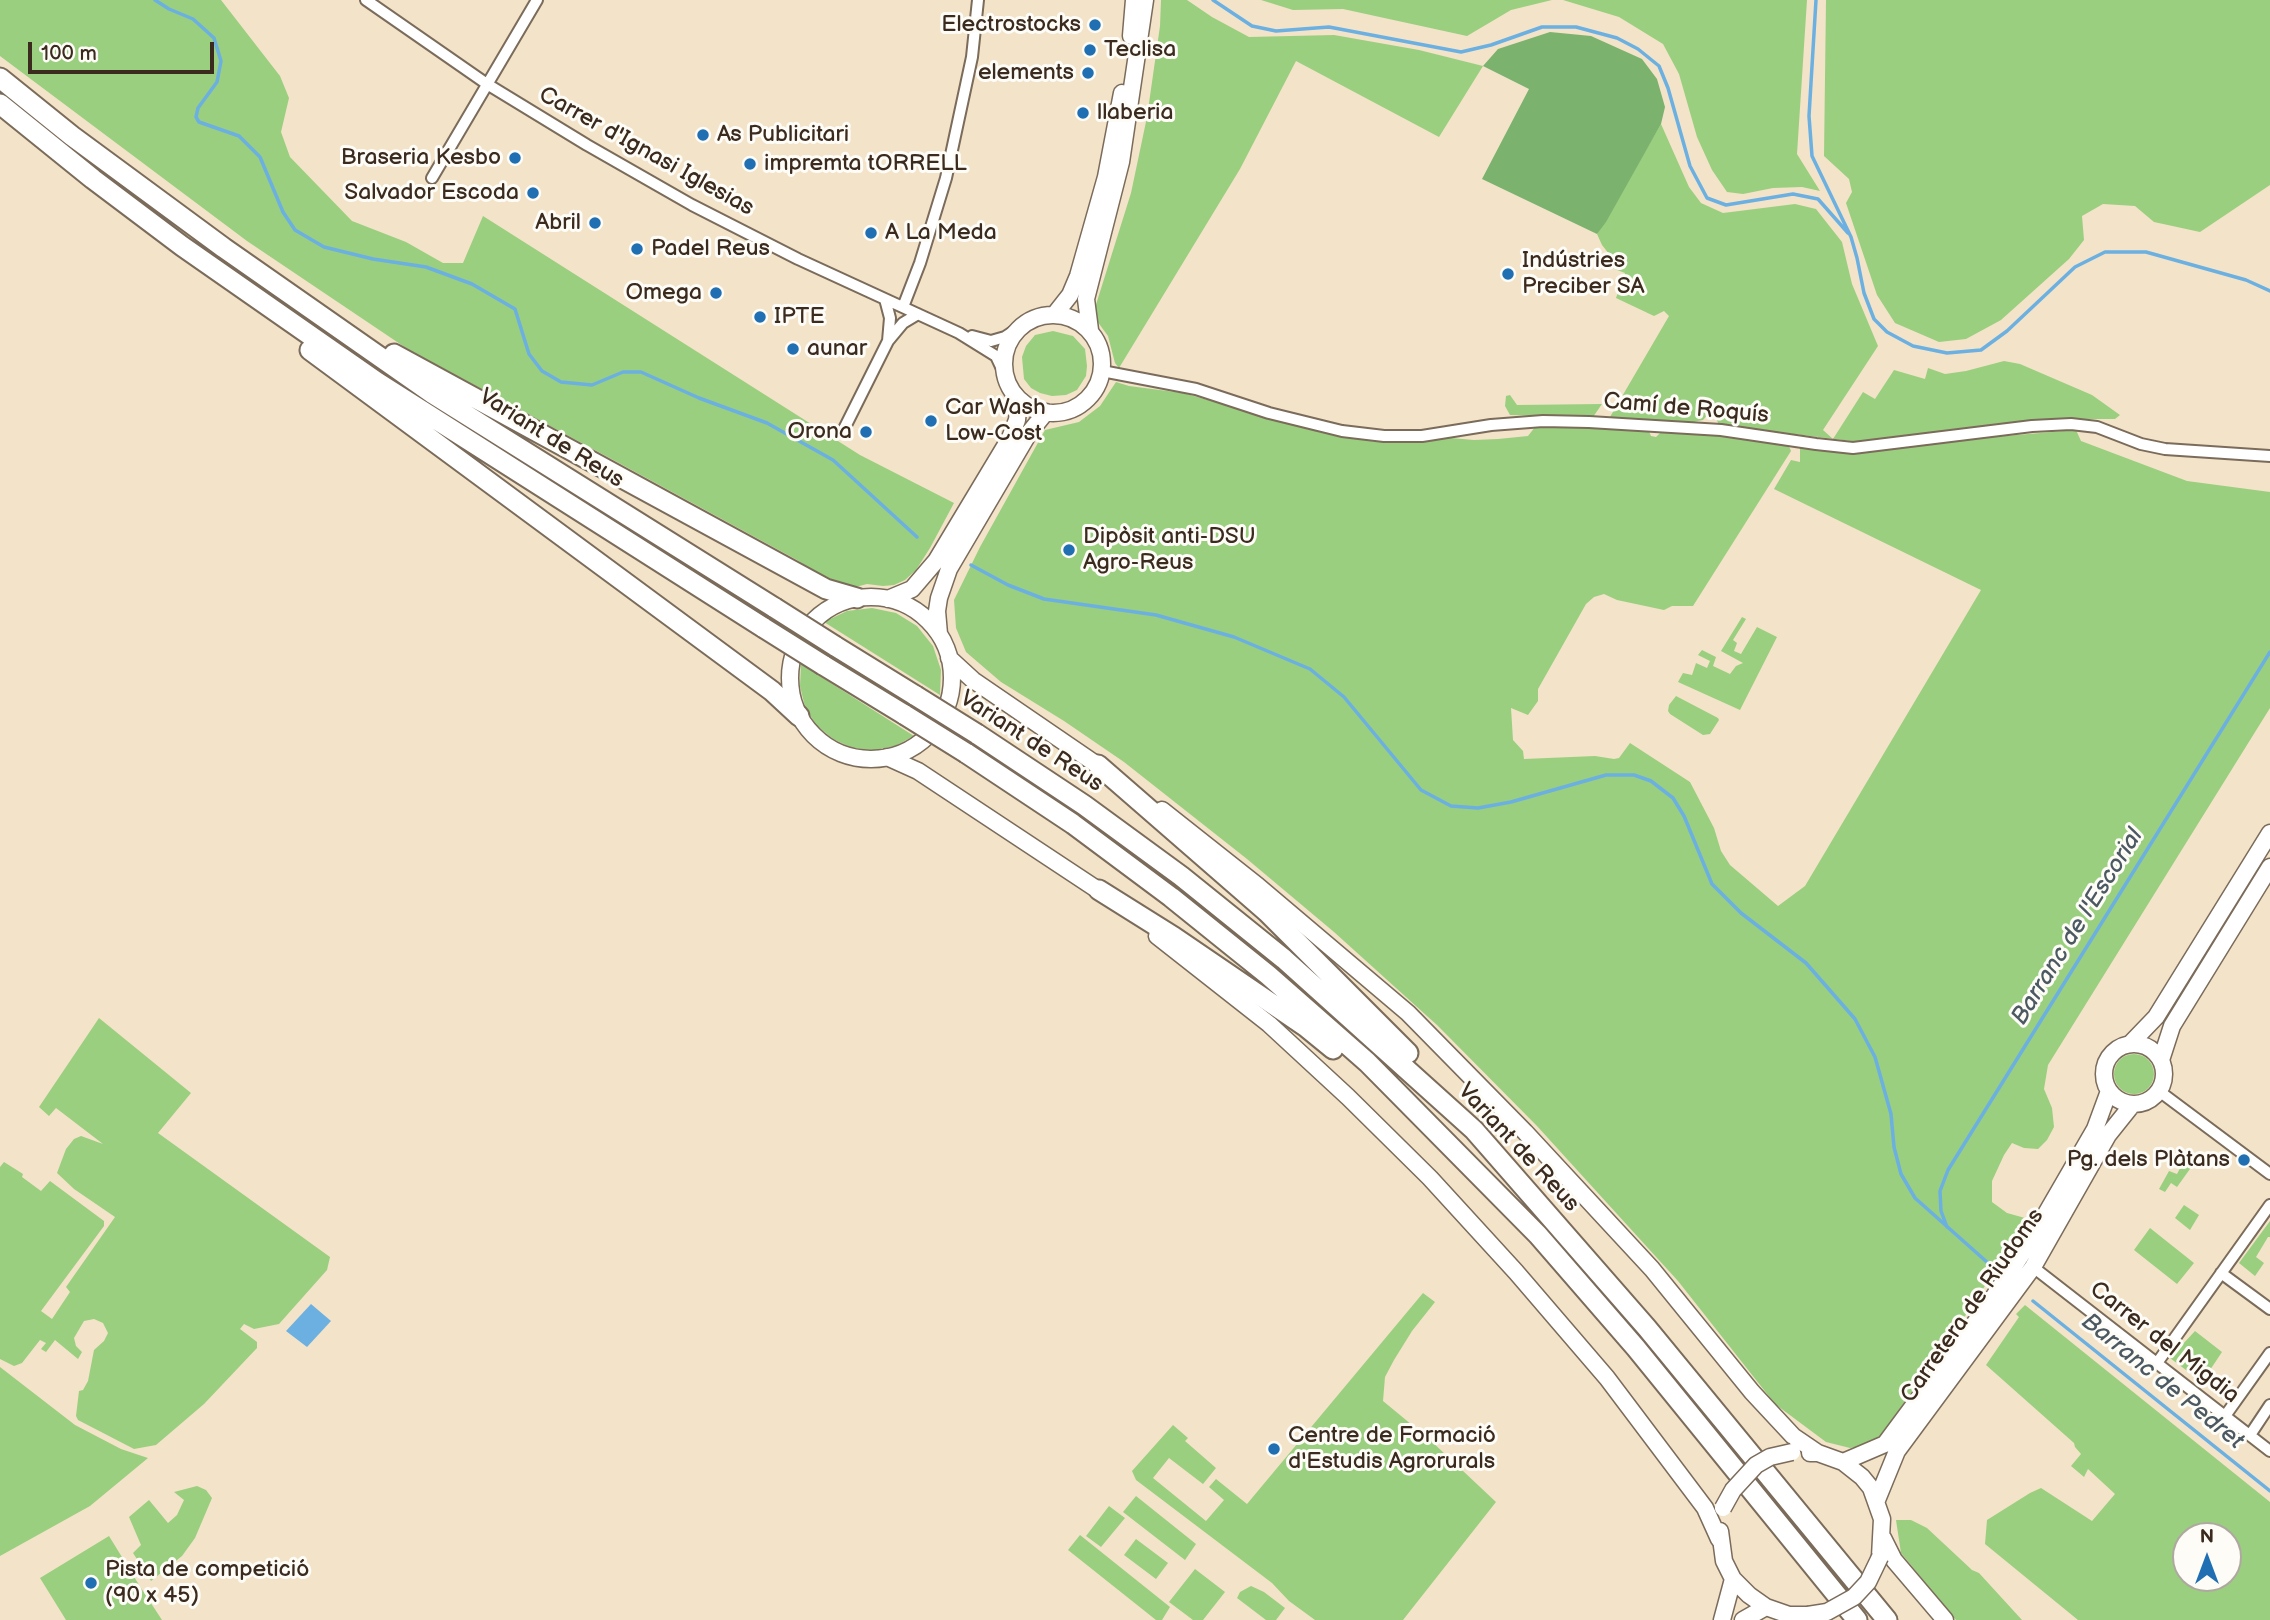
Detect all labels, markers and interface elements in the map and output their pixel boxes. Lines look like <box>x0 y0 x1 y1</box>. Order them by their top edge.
place label: Electrostocks <box>941 11 1081 39</box>
marker: Electrostocks <box>1087 17 1103 33</box>
scale bar <box>32 28 217 72</box>
place label: Teclisa <box>1104 36 1176 64</box>
text: 100 m <box>41 41 97 66</box>
marker: Teclisa <box>1082 42 1098 58</box>
place label: elements <box>978 59 1074 87</box>
marker: elements <box>1080 65 1096 81</box>
street label: Carrer d'Ignasi Iglesias <box>534 81 758 223</box>
place label: llaberia <box>1097 99 1173 127</box>
marker: llaberia <box>1075 105 1091 121</box>
place label: As Publicitari <box>717 121 849 149</box>
marker: As Publicitari <box>695 127 711 143</box>
place label: Braseria Kesbo <box>341 144 501 172</box>
marker: Braseria Kesbo <box>507 150 523 166</box>
place label: impremta tORRELL <box>764 150 967 178</box>
marker: impremta tORRELL <box>742 156 758 172</box>
place label: Salvador Escoda <box>344 179 519 207</box>
marker: Salvador Escoda <box>525 185 541 201</box>
place label: Abril <box>535 209 581 237</box>
marker: Abril <box>587 215 603 231</box>
place label: A La Meda <box>885 219 997 247</box>
marker: A La Meda <box>863 225 879 241</box>
place label: Padel Reus <box>651 235 770 263</box>
marker: Padel Reus <box>629 241 645 257</box>
place label: Indústries Preciber SA <box>1522 247 1645 301</box>
marker: Indústries Preciber SA <box>1500 266 1516 282</box>
place label: Omega <box>625 279 702 307</box>
marker: Omega <box>708 285 724 301</box>
place label: IPTE <box>774 303 825 331</box>
marker: IPTE <box>752 309 768 325</box>
place label: aunar <box>807 335 867 363</box>
marker: aunar <box>785 341 801 357</box>
street label: Variant de Reus <box>473 383 629 495</box>
street label: Camí de Roquís <box>1602 388 1770 430</box>
place label: Car Wash Low-Cost <box>945 394 1046 448</box>
marker: Car Wash Low-Cost <box>923 413 939 429</box>
place label: Orona <box>788 418 852 446</box>
marker: Orona <box>858 424 874 440</box>
place label: Dipòsit anti-DSU Agro-Reus <box>1083 523 1256 577</box>
marker: Dipòsit anti-DSU Agro-Reus <box>1061 542 1077 558</box>
street label: Variant de Reus <box>954 685 1108 799</box>
water label: Barranc de l'Escorial <box>2006 824 2150 1030</box>
street label: Variant de Reus <box>1451 1078 1585 1218</box>
place label: Pg. dels Plàtans <box>2067 1146 2230 1174</box>
marker: Pg. dels Plàtans <box>2236 1152 2252 1168</box>
street label: Carretera de Riudoms <box>1896 1204 2050 1408</box>
street label: Carrer del Migdia <box>2084 1276 2244 1410</box>
water label: Barranc de Pedret <box>2075 1308 2249 1456</box>
place label: Centre de Formació d'Estudis Agrorurals <box>1288 1422 1496 1476</box>
marker: Centre de Formació d'Estudis Agrorurals <box>1266 1441 1282 1457</box>
north arrow <box>2172 1522 2242 1592</box>
text: N <box>2200 1526 2214 1549</box>
place label: Pista de competició (90 x 45) <box>105 1556 309 1610</box>
marker: Pista de competició (90 x 45) <box>83 1575 99 1591</box>

